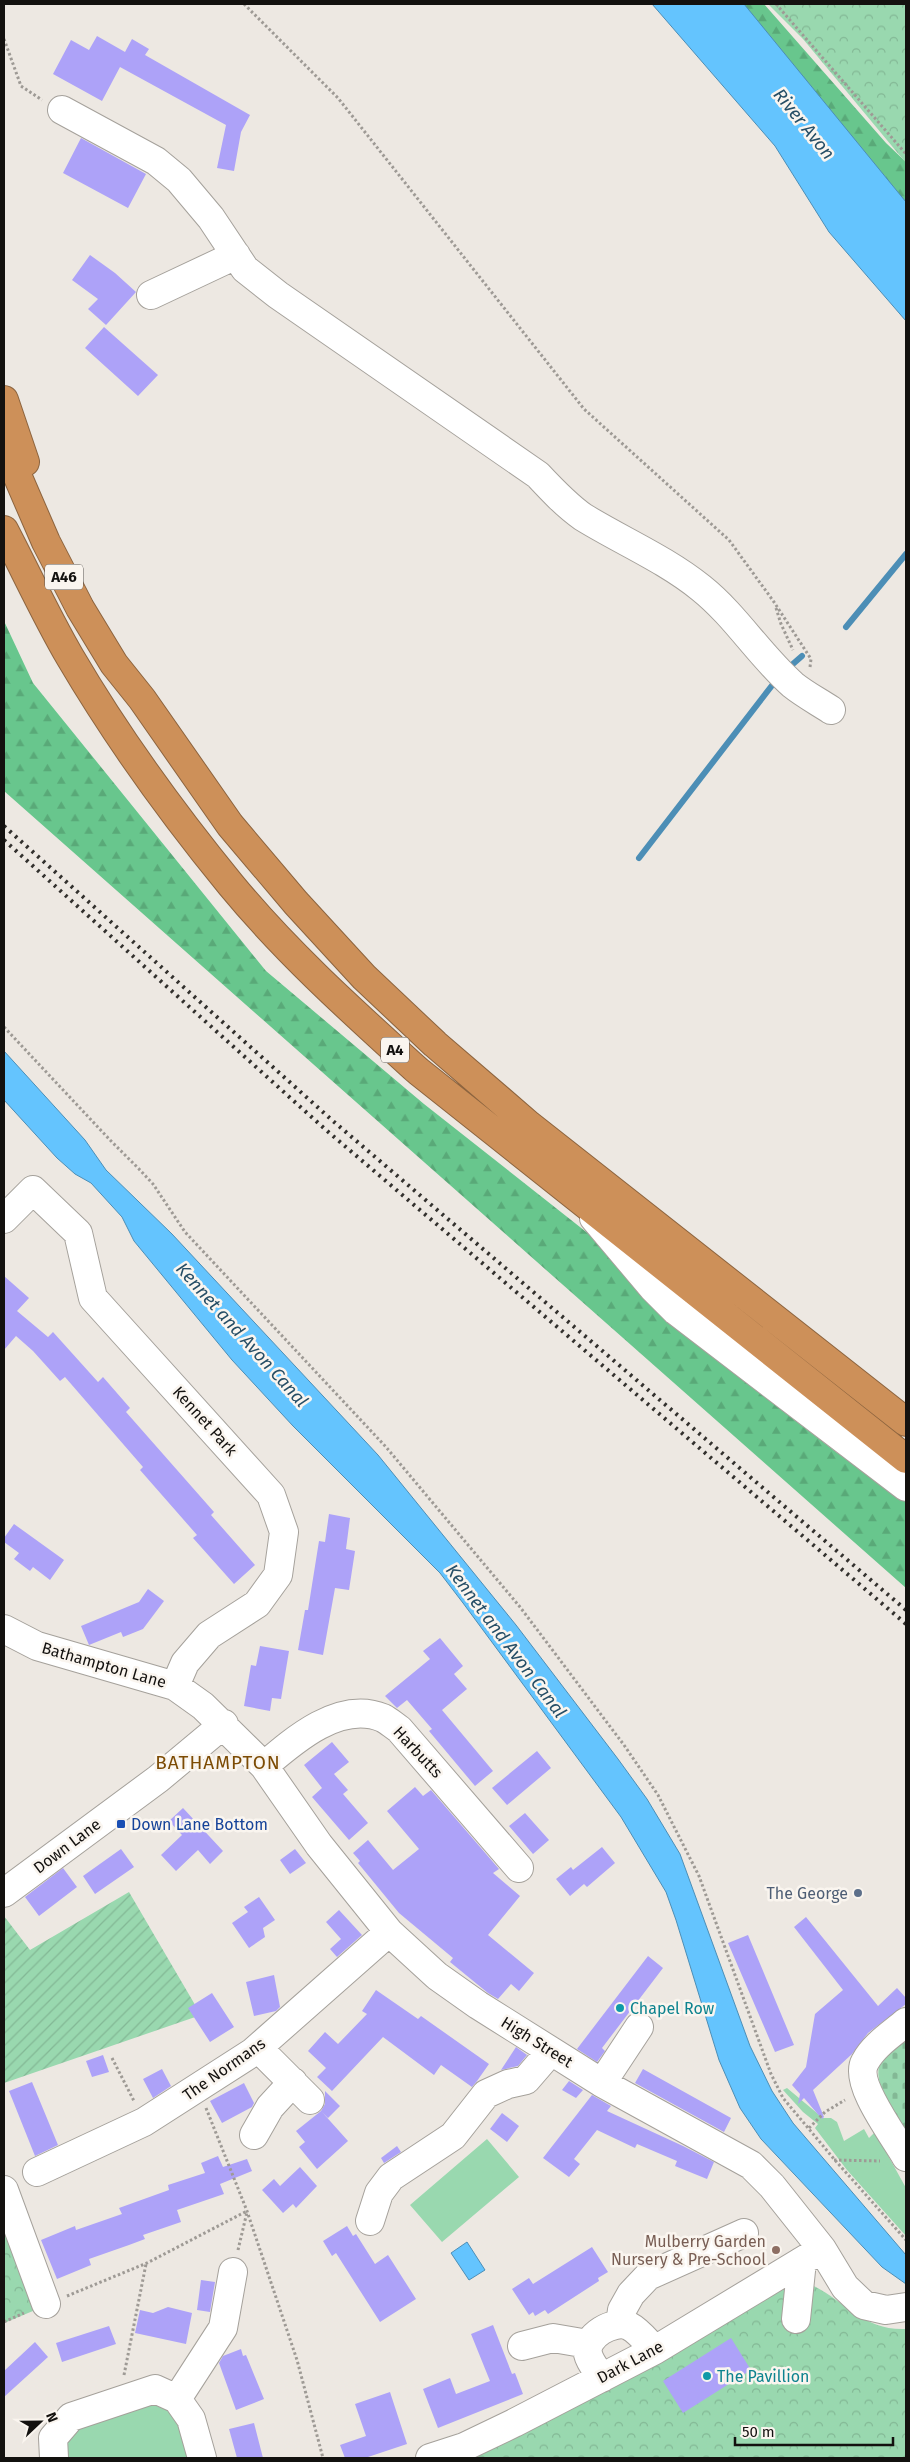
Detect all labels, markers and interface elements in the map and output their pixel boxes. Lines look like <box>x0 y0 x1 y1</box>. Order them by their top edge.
water label: River Avon <box>769 84 839 164</box>
road number: A46 <box>45 564 83 590</box>
road number: A4 <box>381 1038 409 1062</box>
water label: Kennet and Avon Canal <box>171 1258 313 1412</box>
street label: Kennet Park <box>169 1382 242 1460</box>
water label: Kennet and Avon Canal <box>441 1560 571 1722</box>
street label: Bathampton Lane <box>40 1638 168 1692</box>
street label: Harbutts <box>389 1722 447 1782</box>
district label: BATHAMPTON <box>155 1751 281 1774</box>
street label: Down Lane <box>30 1815 104 1877</box>
place label: Down Lane Bottom <box>131 1815 268 1834</box>
marker: Down Lane Bottom <box>115 1818 127 1830</box>
place label: The George <box>767 1884 848 1903</box>
marker: The George <box>852 1887 864 1899</box>
place label: Chapel Row <box>630 1999 715 2018</box>
marker: Chapel Row <box>614 2002 626 2014</box>
street label: High Street <box>498 2013 576 2072</box>
street label: The Normans <box>179 2034 269 2104</box>
place label: Mulberry Garden Nursery & Pre-School <box>611 2232 766 2269</box>
marker: Mulberry Garden Nursery & Pre-School <box>770 2244 782 2256</box>
street label: Dark Lane <box>594 2337 666 2387</box>
place label: The Pavillion <box>717 2367 809 2386</box>
marker: The Pavillion <box>701 2370 713 2382</box>
north arrow <box>15 2397 65 2447</box>
text: N <box>42 2410 61 2425</box>
scale bar <box>735 2414 892 2446</box>
text: 50 m <box>742 2423 775 2441</box>

